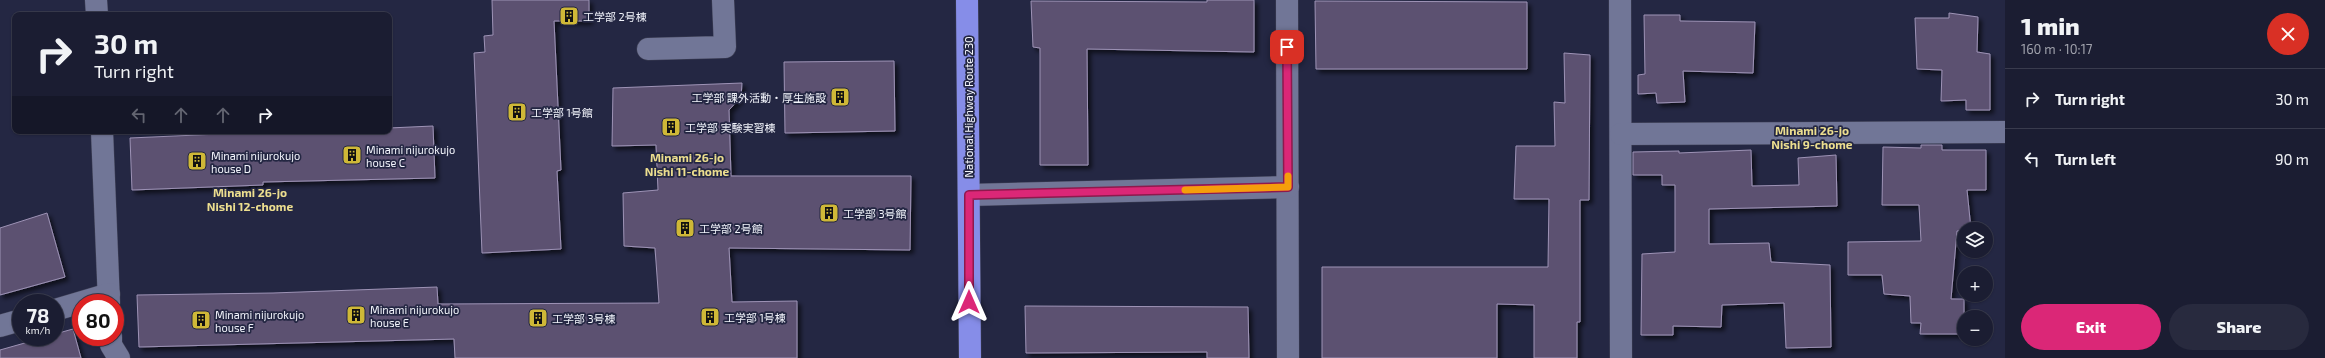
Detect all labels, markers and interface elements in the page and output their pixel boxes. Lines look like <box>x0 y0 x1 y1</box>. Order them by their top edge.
building icon: 工学部 2号棟 <box>558 5 580 27</box>
place label: 工学部 2号棟 <box>583 10 647 23</box>
text: 1 min <box>2021 11 2080 40</box>
button: close <box>2267 13 2309 55</box>
text: 30 m <box>94 26 158 60</box>
icon: right <box>28 28 80 80</box>
pin <box>1270 30 1304 64</box>
street label: National Highway Route 230 <box>962 36 975 178</box>
icon: arrive <box>1276 36 1298 58</box>
text: 160 m · 10:17 <box>2021 41 2093 57</box>
text: Turn right <box>94 60 174 82</box>
building icon: 工学部 課外活動・厚生施設 <box>829 86 851 108</box>
icon: right <box>2021 88 2043 110</box>
text: Turn right <box>2055 90 2125 108</box>
text: 30 m <box>2275 90 2309 108</box>
place label: 工学部 課外活動・厚生施設 <box>692 91 826 104</box>
building icon: 工学部 1号館 <box>506 101 528 123</box>
icon: left <box>128 104 150 126</box>
icon: ahead <box>170 104 192 126</box>
icon: ahead <box>212 104 234 126</box>
icon: right <box>254 104 276 126</box>
place label: 工学部 1号館 <box>531 106 593 119</box>
building icon: 工学部 実験実習棟 <box>660 116 682 138</box>
place label: 工学部 実験実習棟 <box>685 121 775 134</box>
district label: Minami 26-jo Nishi 9-chome <box>1771 123 1853 151</box>
place label: Minami nijurokujo house C <box>366 143 455 169</box>
building icon: Minami nijurokujo house C <box>341 144 363 166</box>
icon: left <box>2021 148 2043 170</box>
place label: Minami nijurokujo house D <box>211 149 300 175</box>
building icon: Minami nijurokujo house D <box>186 150 208 172</box>
district label: Minami 26-jo Nishi 11-chome <box>645 150 729 178</box>
text: Turn left <box>2055 150 2116 168</box>
text: 90 m <box>2275 150 2309 168</box>
district label: Minami 26-jo Nishi 12-chome <box>207 185 293 213</box>
building icon: 工学部 3号館 <box>818 202 840 224</box>
place label: 工学部 3号館 <box>843 207 907 220</box>
building icon: 工学部 2号館 <box>674 217 696 239</box>
place label: 工学部 2号館 <box>699 222 763 235</box>
map controls <box>1957 222 1993 346</box>
button: layers <box>1957 222 1993 258</box>
button: + <box>1957 266 1993 302</box>
position arrow <box>948 281 990 323</box>
speed limit sign: 80 <box>72 294 124 346</box>
text: 78 <box>26 303 50 327</box>
place label: Minami nijurokujo house E <box>370 303 459 329</box>
building icon: Minami nijurokujo house E <box>345 304 367 326</box>
button: Exit <box>2021 304 2161 350</box>
button: Share <box>2169 304 2309 350</box>
building icon: 工学部 1号棟 <box>699 306 721 328</box>
building icon: 工学部 3号棟 <box>527 307 549 329</box>
place label: Minami nijurokujo house F <box>215 308 304 334</box>
building icon: Minami nijurokujo house F <box>190 309 212 331</box>
button: − <box>1957 310 1993 346</box>
place label: 工学部 1号棟 <box>724 311 786 324</box>
place label: 工学部 3号棟 <box>552 312 616 325</box>
text: km/h <box>26 324 50 336</box>

